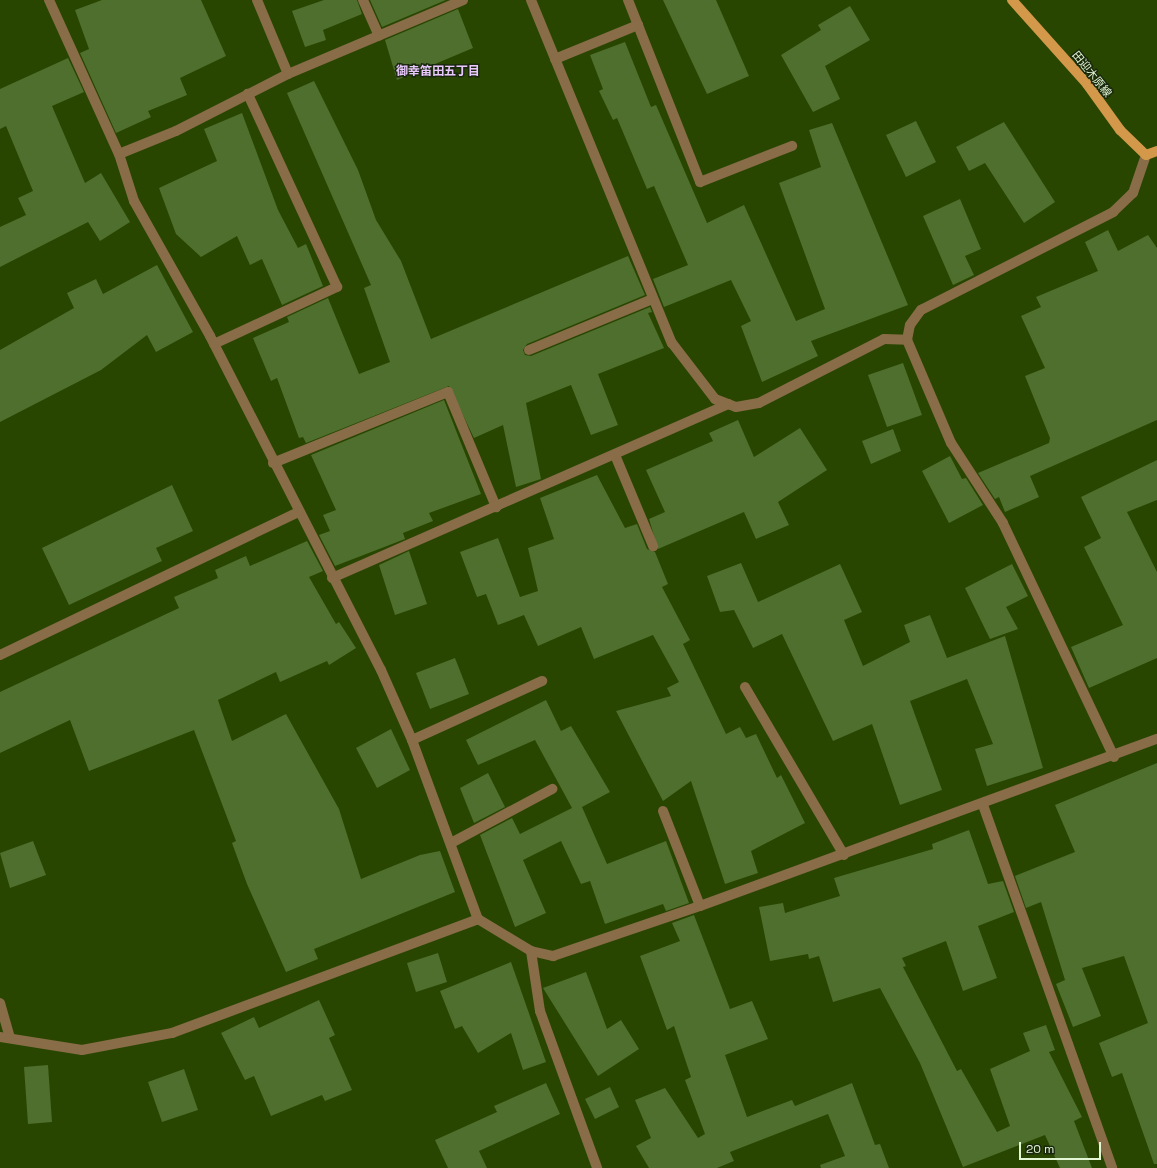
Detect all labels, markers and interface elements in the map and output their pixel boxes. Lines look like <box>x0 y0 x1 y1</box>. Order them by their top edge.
street label: 田迎木原線 <box>1070 48 1114 100</box>
district label: 御幸笛田五丁目 <box>396 65 480 79</box>
scale bar <box>1021 1134 1103 1160</box>
text: 20 m <box>1026 1141 1054 1157</box>

